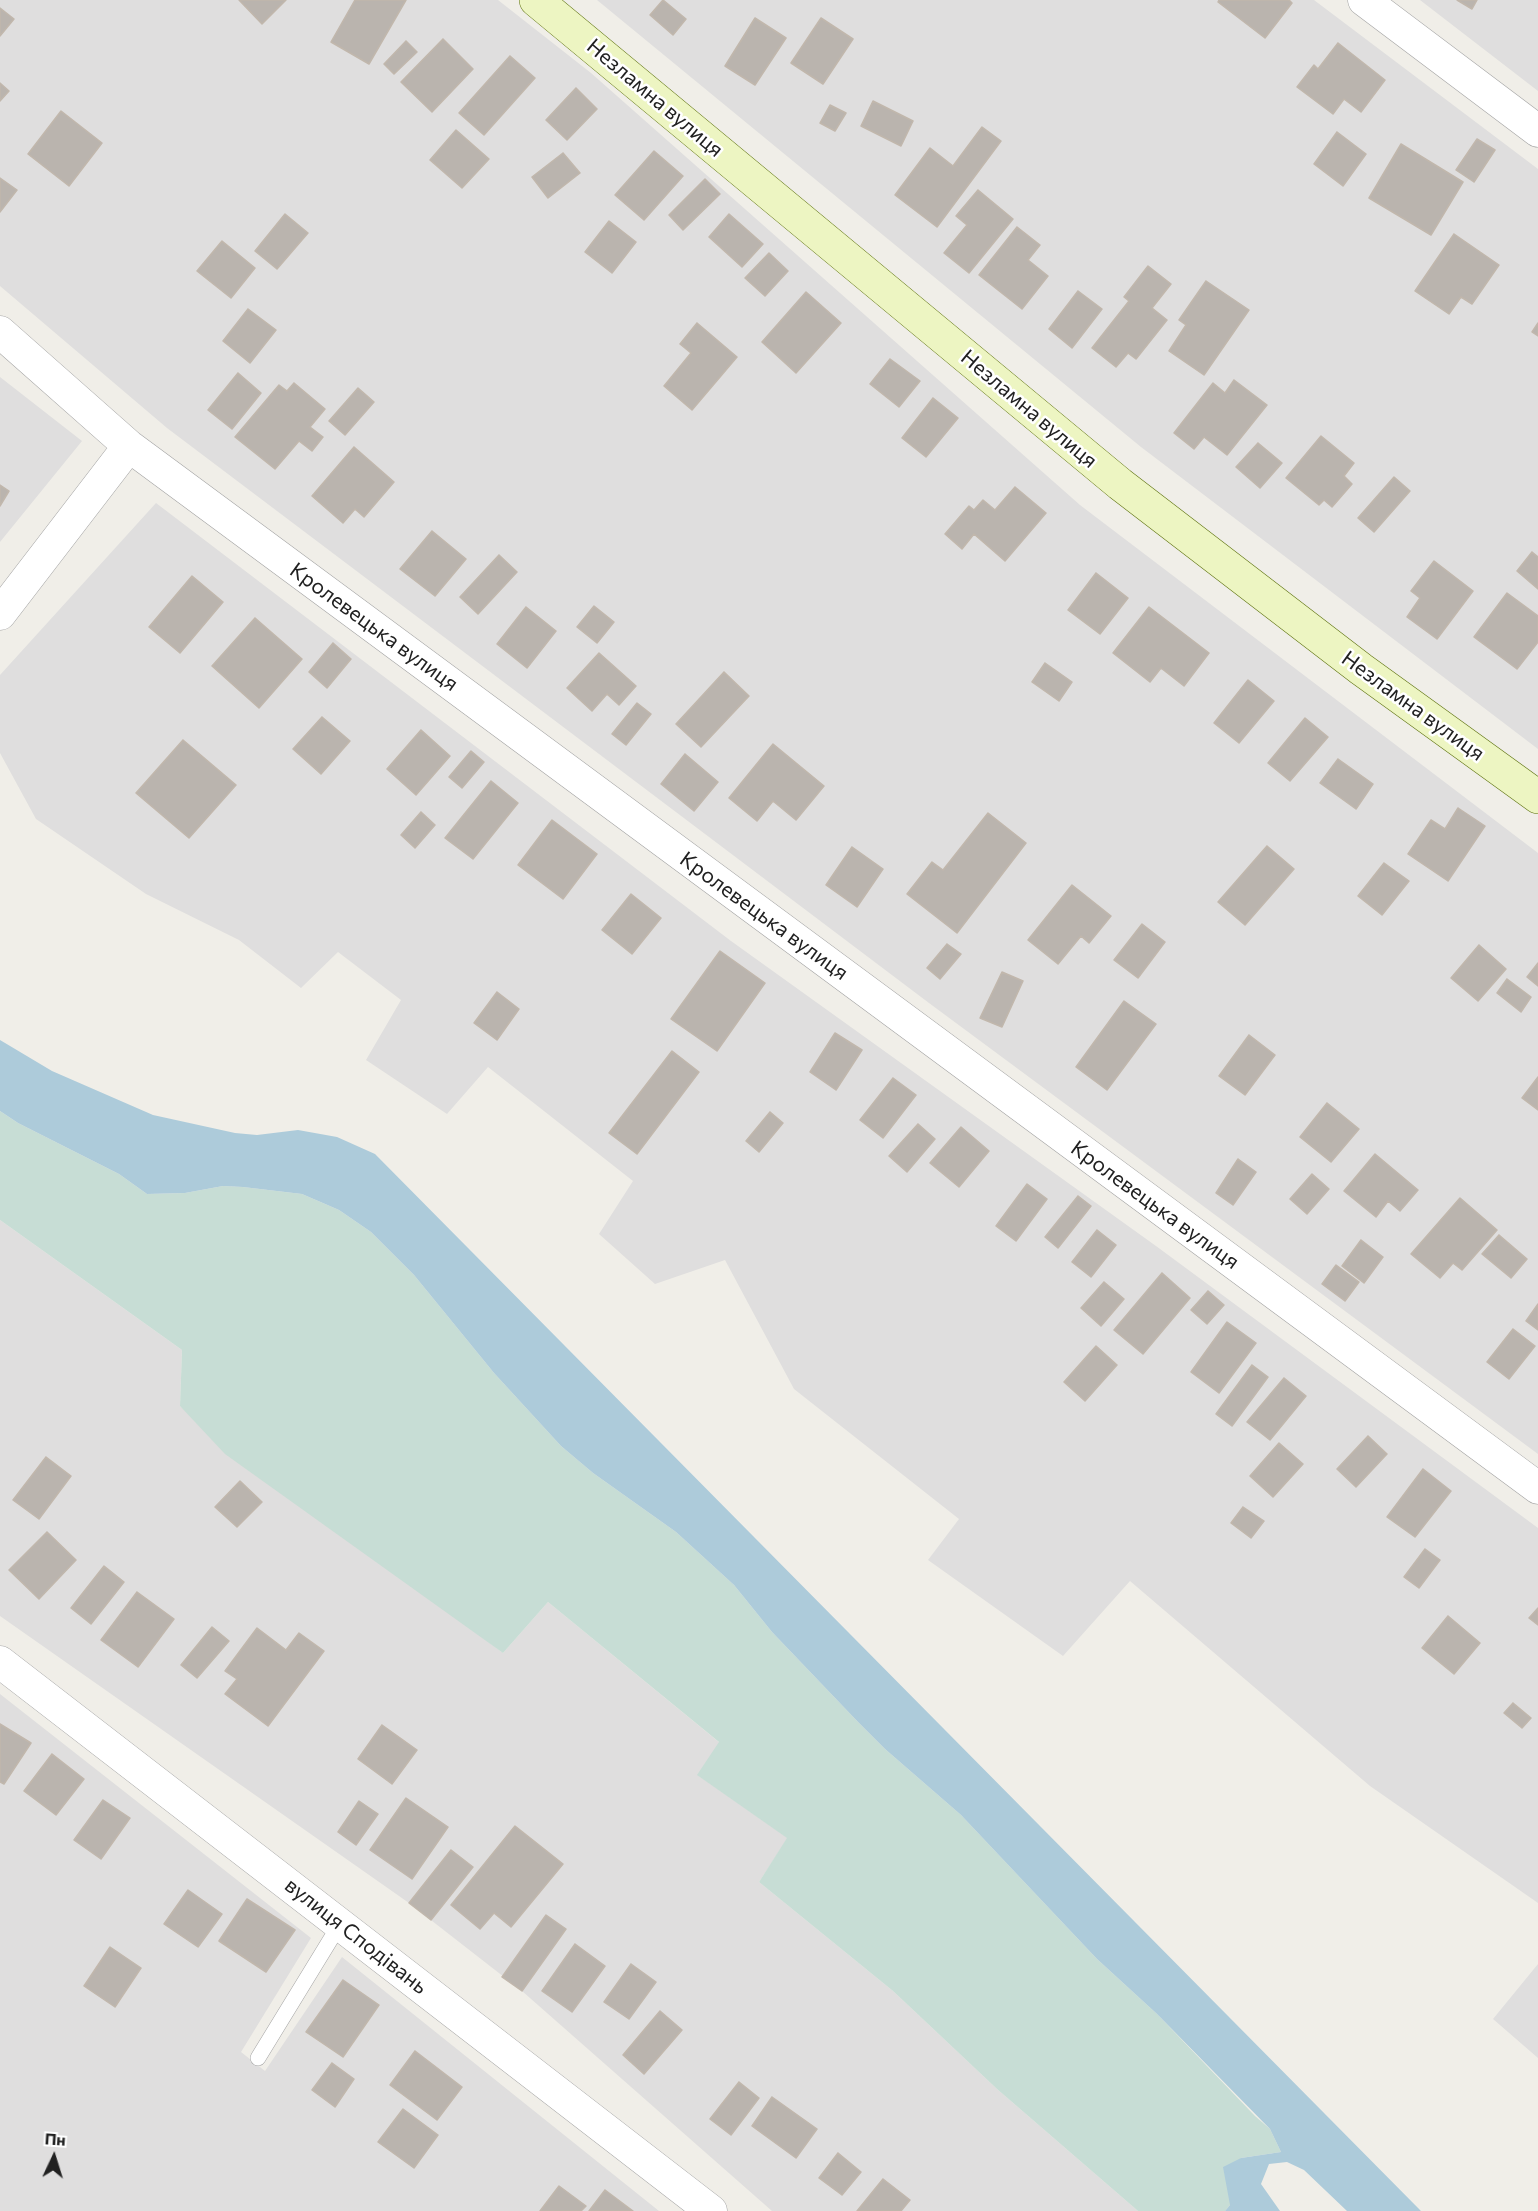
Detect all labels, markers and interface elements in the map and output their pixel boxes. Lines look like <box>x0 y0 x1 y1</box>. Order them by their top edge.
street label: Незламна вулиця <box>582 34 728 162</box>
street label: Незламна вулиця <box>956 345 1102 473</box>
street label: Кролевецька вулиця <box>285 557 463 697</box>
street label: Незламна вулиця <box>1337 646 1489 766</box>
street label: Кролевецька вулиця <box>675 846 853 986</box>
street label: Кролевецька вулиця <box>1066 1135 1244 1275</box>
street label: вулиця Сподівань <box>280 1873 432 1999</box>
north arrow <box>24 2127 84 2187</box>
text: Пн <box>44 2128 67 2149</box>

